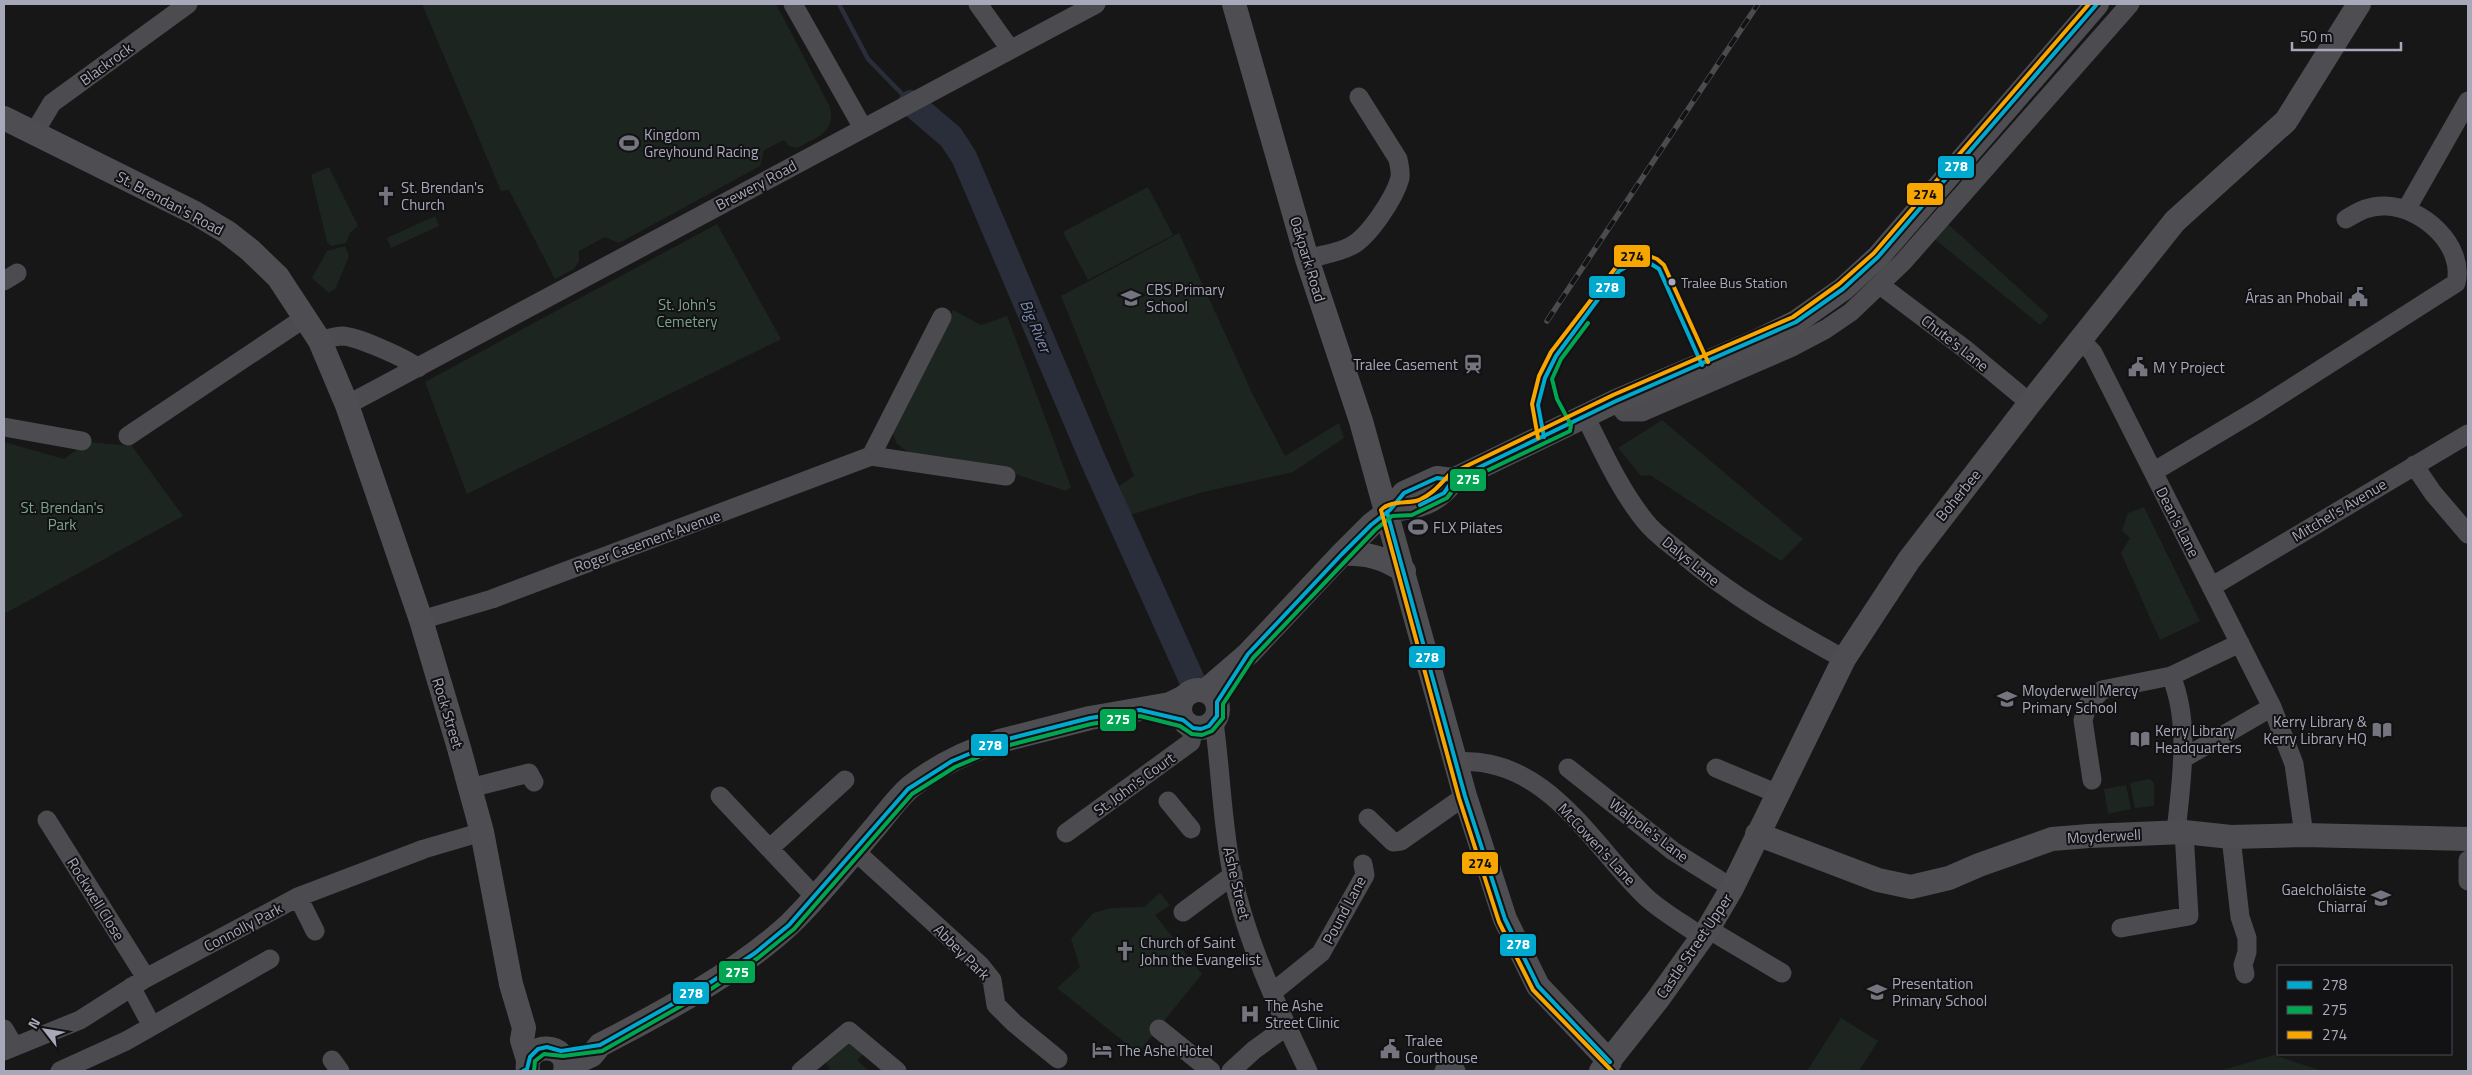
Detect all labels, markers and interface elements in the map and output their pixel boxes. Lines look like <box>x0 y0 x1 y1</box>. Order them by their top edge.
scale bar <box>2292 20 2401 52</box>
text: 50 m <box>2300 25 2333 48</box>
street label: Blackrock <box>75 37 137 91</box>
place label: Kingdom Greyhound Racing <box>644 123 759 163</box>
sports icon: Kingdom Greyhound Racing <box>618 132 640 154</box>
street label: Brewery Road <box>711 154 801 216</box>
line badge: 278 <box>1937 155 1975 179</box>
text: 278 <box>1944 155 1968 176</box>
street label: St. Brendan's Road <box>112 165 228 241</box>
place label: St. Brendan's Church <box>401 176 484 216</box>
line badge: 274 <box>1906 182 1944 206</box>
text: 274 <box>1913 183 1937 204</box>
church icon: St. Brendan's Church <box>375 185 397 207</box>
street label: Oakpark Road <box>1284 213 1332 305</box>
line badge: 274 <box>1613 244 1651 268</box>
text: 274 <box>1620 245 1644 266</box>
place label: Tralee Bus Station <box>1681 272 1787 293</box>
line badge: 278 <box>1588 275 1626 299</box>
text: 278 <box>1595 276 1619 297</box>
marker: Tralee Bus Station <box>1667 277 1677 287</box>
place label: CBS Primary School <box>1146 278 1225 318</box>
place label: Áras an Phobail <box>2245 286 2343 309</box>
public building icon: Áras an Phobail <box>2347 286 2369 308</box>
school or university icon: CBS Primary School <box>1120 287 1142 309</box>
park label: St. John's Cemetery <box>657 293 717 333</box>
water label: Big River <box>1014 296 1059 358</box>
street label: Chute's Lane <box>1916 309 1994 377</box>
place label: Tralee Casement <box>1353 353 1459 376</box>
station icon: Tralee Casement <box>1462 353 1484 375</box>
public building icon: M Y Project <box>2127 356 2149 378</box>
place label: M Y Project <box>2153 356 2226 379</box>
street label: Boherbee <box>1930 464 1986 526</box>
line badge: 275 <box>1449 468 1487 492</box>
text: 275 <box>1456 468 1480 489</box>
street label: Mitchel's Avenue <box>2287 473 2391 547</box>
street label: Dean's Lane <box>2150 483 2206 561</box>
park label: St. Brendan's Park <box>20 496 104 536</box>
street label: Roger Casement Avenue <box>570 504 724 578</box>
sports icon: FLX Pilates <box>1407 516 1429 538</box>
place label: FLX Pilates <box>1433 516 1503 539</box>
street label: Dalys Lane <box>1657 531 1725 591</box>
line badge: 278 <box>1408 645 1446 669</box>
text: 278 <box>1415 646 1439 667</box>
street label: Rock Street <box>426 675 470 752</box>
place label: Moyderwell Mercy Primary School <box>2022 679 2138 719</box>
school or university icon: Moyderwell Mercy Primary School <box>1996 688 2018 710</box>
line badge: 275 <box>1099 708 1137 732</box>
text: 275 <box>1106 708 1130 729</box>
place label: Kerry Library & Kerry Library HQ <box>2263 710 2368 750</box>
place label: Kerry Library Headquarters <box>2155 719 2242 759</box>
library icon: Kerry Library & Kerry Library HQ <box>2371 719 2393 741</box>
library icon: Kerry Library Headquarters <box>2129 728 2151 750</box>
line badge: 278 <box>970 733 1009 757</box>
text: 278 <box>978 734 1002 755</box>
street label: St. John's Court <box>1089 746 1180 821</box>
street label: Walpole's Lane <box>1604 792 1694 868</box>
street label: McCowen's Lane <box>1553 798 1641 890</box>
street label: Moyderwell <box>2066 823 2142 849</box>
street label: Ashe Street <box>1218 845 1257 922</box>
line badge: 274 <box>1461 851 1499 875</box>
text: 274 <box>1468 852 1492 873</box>
street label: Rockwell Close <box>61 853 131 945</box>
street label: Pound Lane <box>1316 872 1372 948</box>
place label: Gaelcholáiste Chiarraí <box>2282 878 2368 918</box>
school or university icon: Gaelcholáiste Chiarraí <box>2370 887 2392 909</box>
street label: Castle Street Upper <box>1650 889 1738 1003</box>
street label: Connolly Park <box>200 897 286 957</box>
street label: Abbey Park <box>929 919 995 985</box>
place label: Church of Saint John the Evangelist <box>1140 931 1262 971</box>
line badge: 278 <box>1499 933 1537 957</box>
text: 278 <box>1506 933 1530 954</box>
church icon: Church of Saint John the Evangelist <box>1114 940 1136 962</box>
line badge: 275 <box>718 960 756 984</box>
text: 275 <box>725 961 749 982</box>
legend <box>2277 965 2452 1055</box>
place label: Presentation Primary School <box>1892 972 1987 1012</box>
text: 278 <box>2322 973 2347 996</box>
line badge: 278 <box>672 981 710 1005</box>
school or university icon: Presentation Primary School <box>1866 981 1888 1003</box>
text: 278 <box>679 982 703 1003</box>
place label: The Ashe Street Clinic <box>1265 994 1340 1034</box>
text: 275 <box>2322 998 2347 1021</box>
hospital icon: The Ashe Street Clinic <box>1239 1003 1261 1025</box>
north arrow <box>20 1005 70 1055</box>
text: N <box>22 1013 45 1033</box>
text: 274 <box>2322 1023 2347 1046</box>
place label: Tralee Courthouse <box>1405 1029 1478 1069</box>
public building icon: Tralee Courthouse <box>1379 1038 1401 1060</box>
hotel icon: The Ashe Hotel <box>1091 1039 1113 1061</box>
place label: The Ashe Hotel <box>1117 1039 1213 1062</box>

